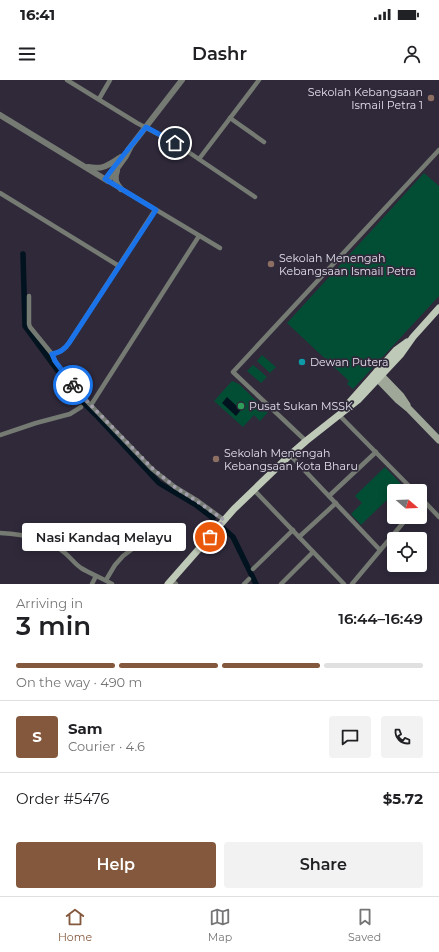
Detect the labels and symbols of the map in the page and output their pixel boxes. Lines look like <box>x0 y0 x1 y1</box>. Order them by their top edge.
place label: Sekolah Kebangsaan Ismail Petra 1 <box>308 85 423 112</box>
marker: Sekolah Kebangsaan Ismail Petra 1 <box>426 93 436 103</box>
pin <box>158 126 192 160</box>
place label: Sekolah Menengah Kebangsaan Ismail Petra <box>279 251 416 278</box>
marker: Sekolah Menengah Kebangsaan Ismail Petra <box>266 259 276 269</box>
place label: Dewan Putera <box>310 355 389 369</box>
marker: Dewan Putera <box>297 357 307 367</box>
courier <box>53 365 93 405</box>
place label: Pusat Sukan MSSK <box>249 399 353 413</box>
marker: Pusat Sukan MSSK <box>236 401 246 411</box>
place label: Sekolah Menengah Kebangsaan Kota Bharu <box>224 446 358 473</box>
marker: Sekolah Menengah Kebangsaan Kota Bharu <box>211 454 221 464</box>
north arrow <box>387 484 427 524</box>
pin <box>193 520 227 554</box>
callout: Nasi Kandaq Melayu <box>22 523 186 551</box>

